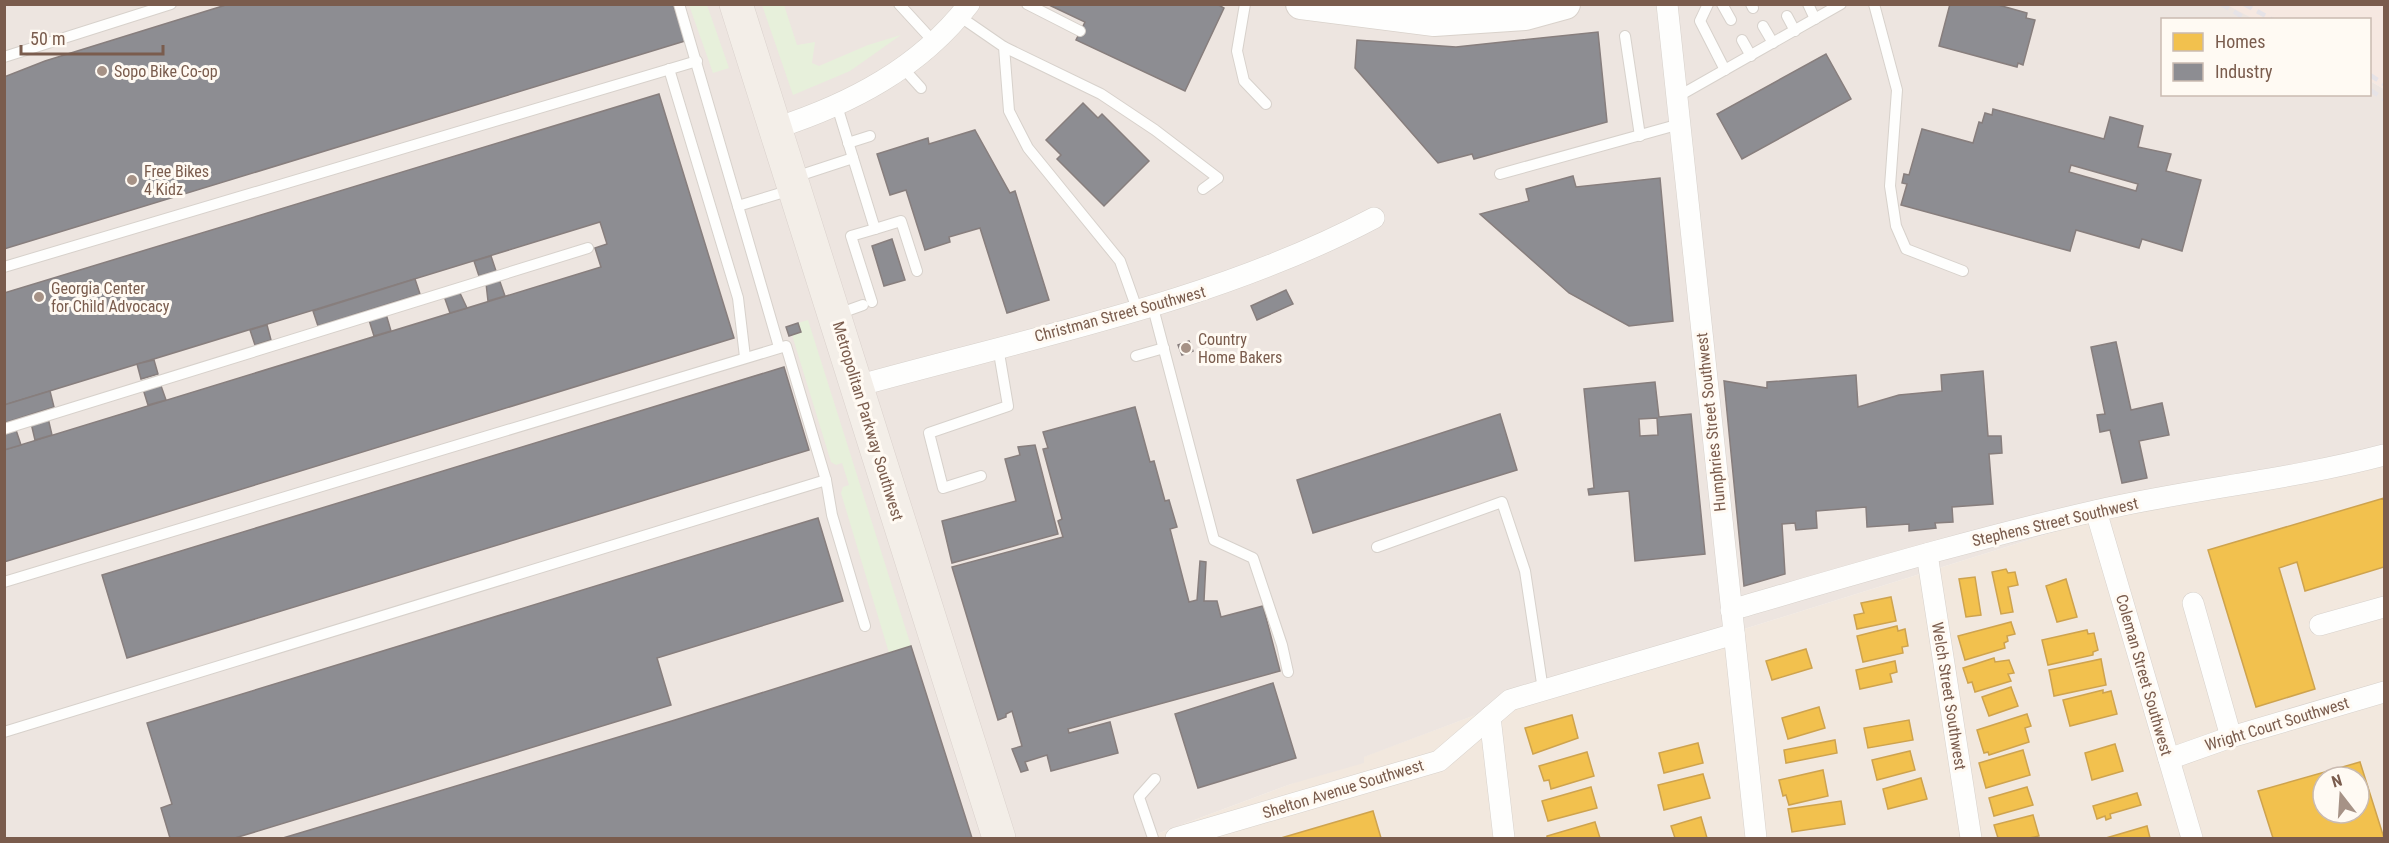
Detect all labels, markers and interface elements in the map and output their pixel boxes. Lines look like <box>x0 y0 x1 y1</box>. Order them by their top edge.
scale bar <box>21 18 164 56</box>
legend <box>2161 18 2371 96</box>
text: 50 m <box>30 28 65 49</box>
text: Homes <box>2215 31 2265 52</box>
text: Industry <box>2215 61 2273 82</box>
place label: Sopo Bike Co-op <box>114 62 218 81</box>
marker: Sopo Bike Co-op <box>95 64 109 78</box>
place label: Free Bikes 4 Kidz <box>144 162 209 199</box>
marker: Free Bikes 4 Kidz <box>125 173 139 187</box>
place label: Georgia Center for Child Advocacy <box>51 279 170 316</box>
street label: Christman Street Southwest <box>1032 282 1208 346</box>
marker: Georgia Center for Child Advocacy <box>32 290 46 304</box>
street label: Metropolitan Parkway Southwest <box>829 319 907 523</box>
place label: Country Home Bakers <box>1198 330 1282 367</box>
street label: Humphries Street Southwest <box>1692 331 1730 512</box>
marker: Country Home Bakers <box>1179 341 1193 355</box>
street label: Stephens Street Southwest <box>1970 494 2140 550</box>
street label: Coleman Street Southwest <box>2112 592 2176 758</box>
street label: Welch Street Southwest <box>1928 621 1970 772</box>
street label: Wright Court Southwest <box>2203 693 2352 755</box>
street label: Shelton Avenue Southwest <box>1260 755 1426 823</box>
north arrow <box>2311 765 2371 825</box>
text: N <box>2329 771 2344 792</box>

